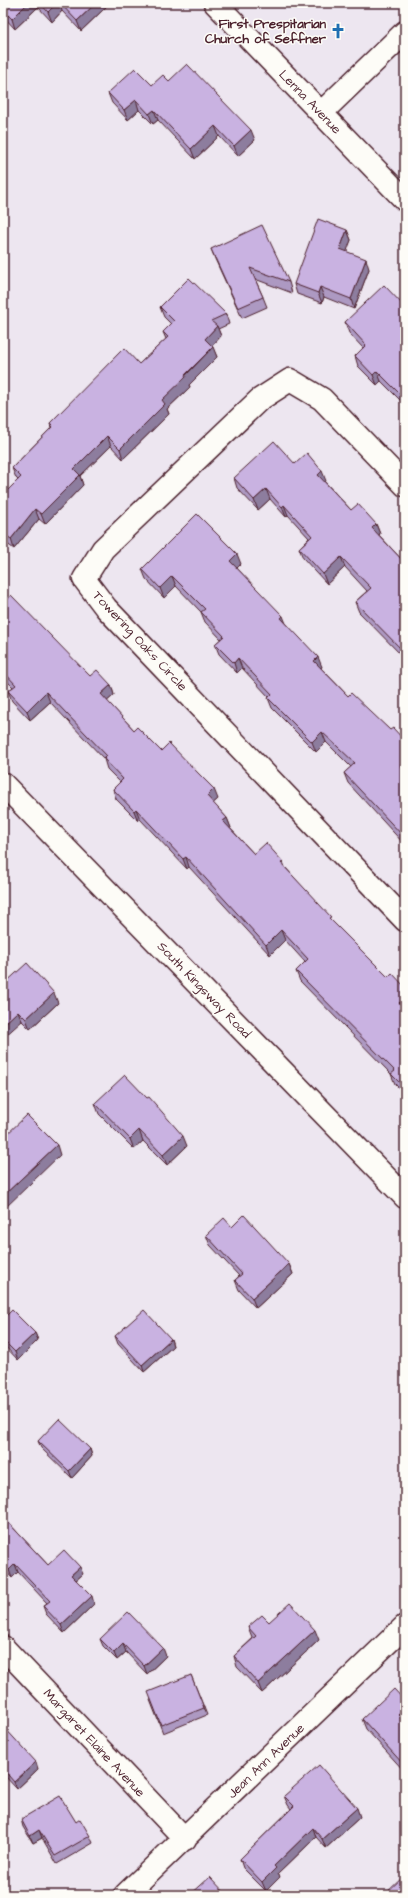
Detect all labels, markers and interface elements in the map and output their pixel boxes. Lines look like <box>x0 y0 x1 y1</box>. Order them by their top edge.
place label: First Prespitarian Church of Seffner <box>205 15 327 48</box>
church icon: First Prespitarian Church of Seffner <box>329 22 347 40</box>
street label: Lenna Avenue <box>275 66 345 138</box>
street label: Towering Oaks Circle <box>88 587 191 696</box>
street label: South Kingsway Road <box>152 938 255 1043</box>
street label: Margaret Elaine Avenue <box>38 1685 149 1802</box>
street label: Jean Ann Avenue <box>223 1719 309 1803</box>

